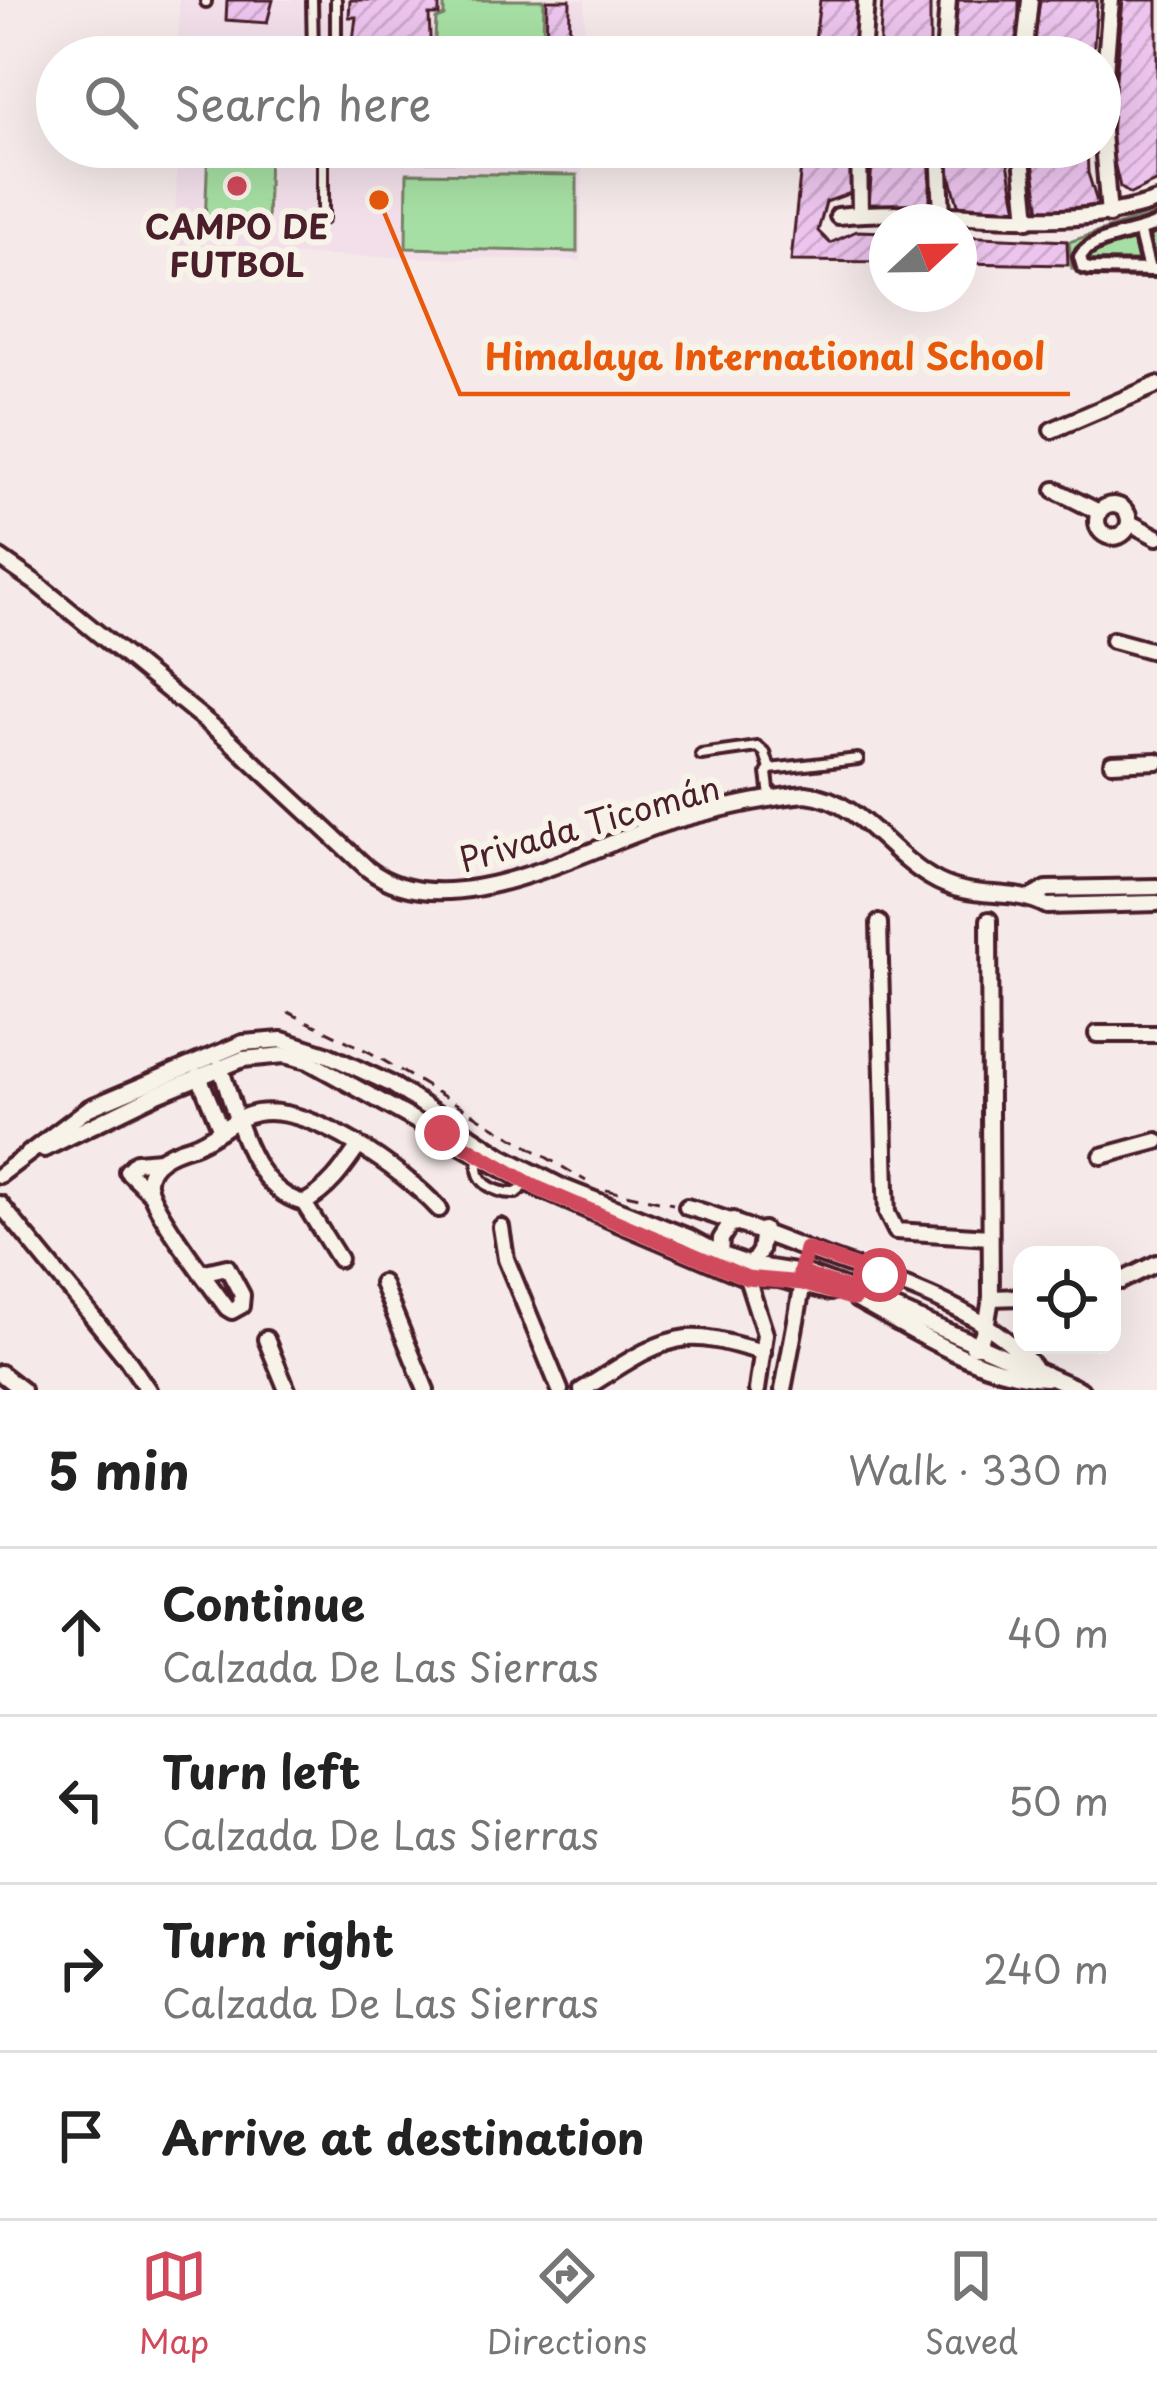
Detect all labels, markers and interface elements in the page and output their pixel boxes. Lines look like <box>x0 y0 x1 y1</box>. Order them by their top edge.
search box <box>36 36 1121 168</box>
text: Search here <box>174 68 431 136</box>
icon: search <box>78 69 144 135</box>
marker: CAMPO DE FUTBOL <box>224 173 250 199</box>
place label: CAMPO DE FUTBOL <box>145 200 329 288</box>
north arrow <box>869 204 977 312</box>
callout: Himalaya International School <box>460 322 1070 394</box>
text: Himalaya International School <box>485 328 1045 382</box>
street label: Privada Ticomán <box>453 761 725 883</box>
route end <box>415 1106 469 1160</box>
map controls <box>1013 1246 1121 1354</box>
button: locate <box>1013 1246 1121 1354</box>
route start <box>853 1248 907 1302</box>
text: 5 min <box>48 1430 190 1507</box>
text: Walk · 330 m <box>848 1439 1109 1498</box>
text: Continue <box>162 1568 365 1636</box>
icon: ahead <box>48 1599 114 1665</box>
text: 40 m <box>1007 1602 1109 1661</box>
text: Calzada De Las Sierras <box>162 1636 599 1695</box>
text: Turn left <box>162 1736 361 1804</box>
icon: left <box>48 1767 114 1833</box>
text: 50 m <box>1008 1770 1109 1829</box>
text: Calzada De Las Sierras <box>162 1804 599 1863</box>
text: Turn right <box>162 1904 394 1972</box>
icon: right <box>48 1935 114 2001</box>
text: 240 m <box>983 1938 1109 1997</box>
text: Calzada De Las Sierras <box>162 1972 599 2031</box>
text: Arrive at destination <box>162 2102 645 2170</box>
icon: arrive <box>48 2103 114 2169</box>
tab: Map <box>139 2243 209 2365</box>
tab: Directions <box>487 2243 647 2365</box>
tab: Saved <box>925 2243 1018 2365</box>

